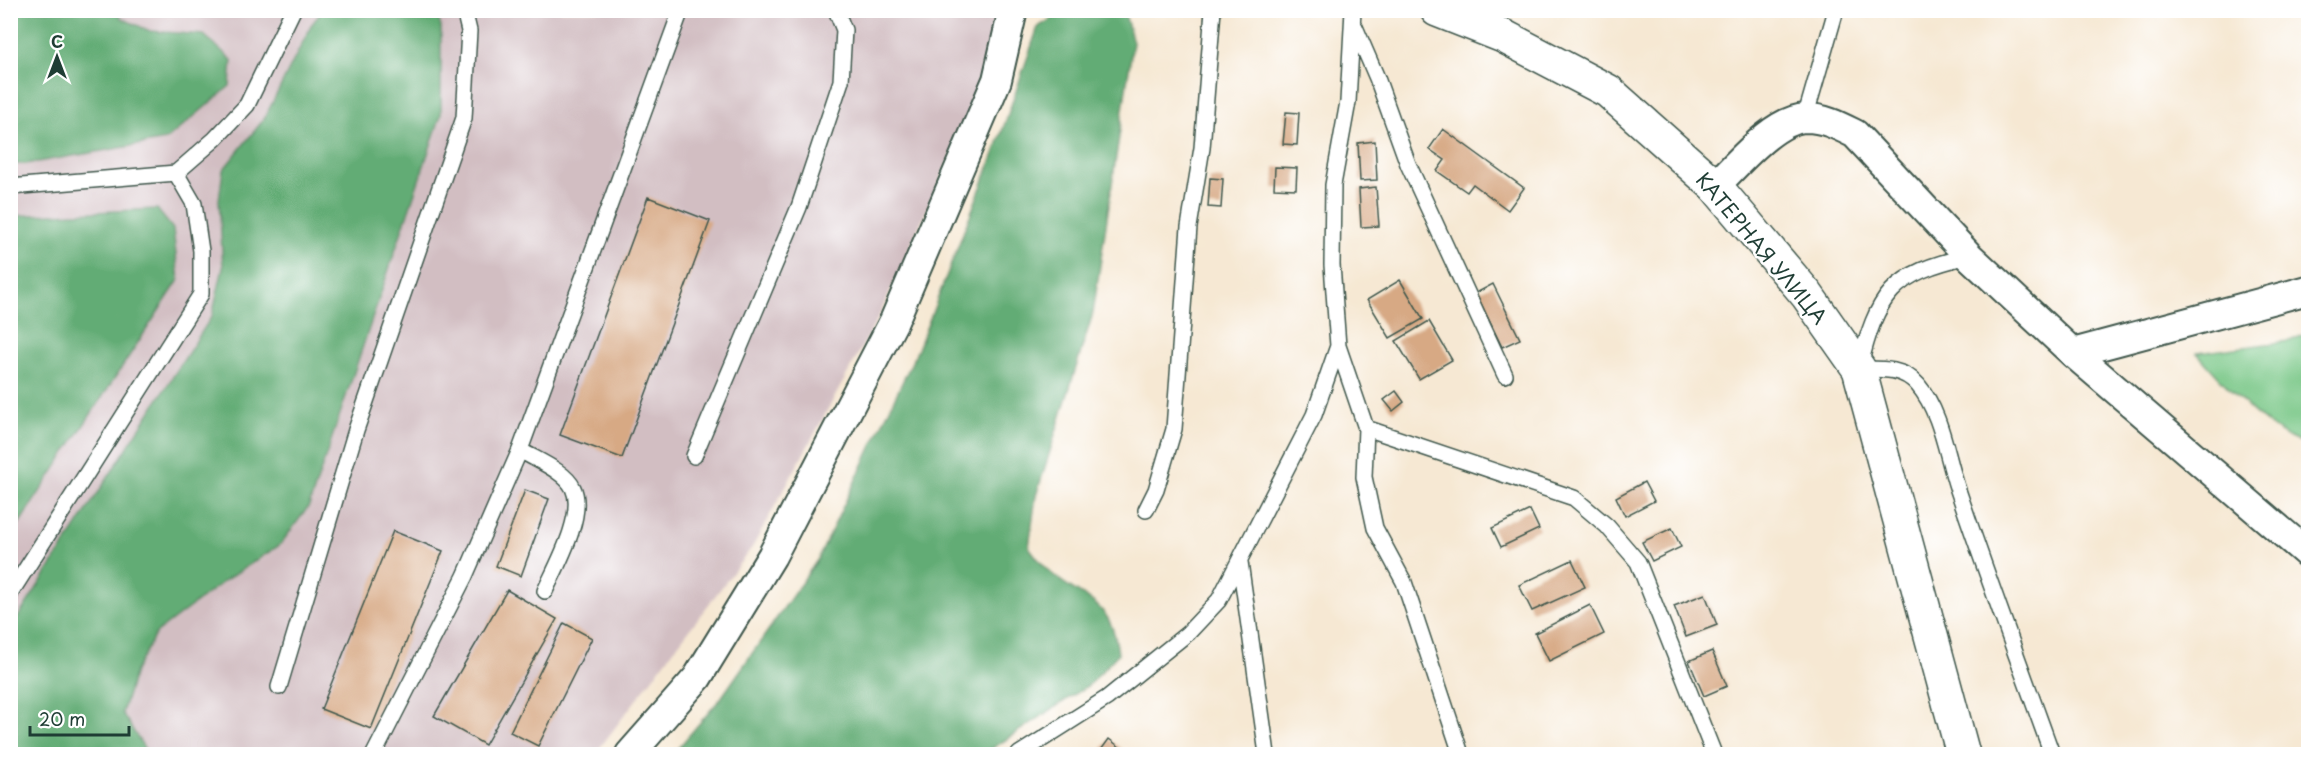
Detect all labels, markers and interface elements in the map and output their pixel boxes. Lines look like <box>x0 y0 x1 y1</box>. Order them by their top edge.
north arrow <box>27 27 87 87</box>
text: С <box>51 29 63 53</box>
street label: КАТЕРНАЯ УЛИЦА <box>1689 165 1835 331</box>
scale bar <box>30 699 129 737</box>
text: 20 m <box>39 705 85 732</box>

